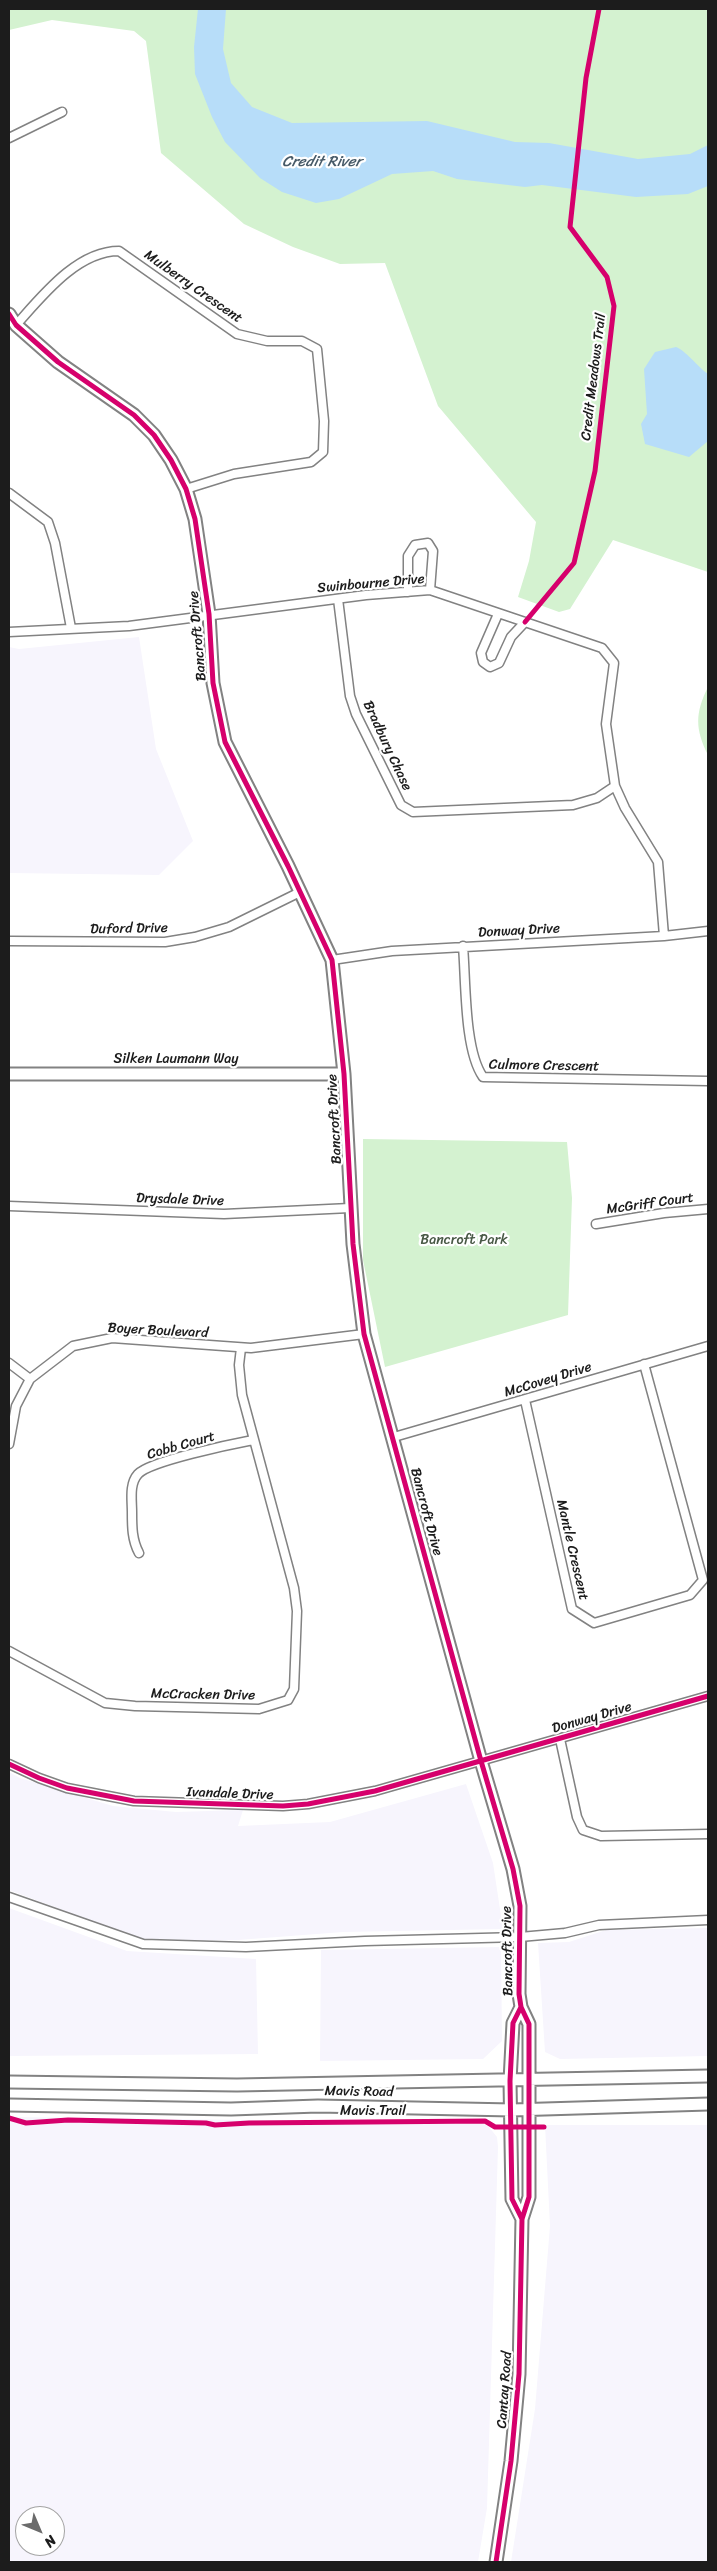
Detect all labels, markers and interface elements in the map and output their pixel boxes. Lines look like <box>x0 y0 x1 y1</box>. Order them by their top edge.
water label: Credit River <box>282 153 362 171</box>
street label: Mulberry Crescent <box>141 247 245 327</box>
street label: Credit Meadows Trail <box>578 312 610 442</box>
street label: Swinbourne Drive <box>317 571 425 597</box>
street label: Bancroft Drive <box>186 590 210 682</box>
street label: Bradbury Chase <box>359 698 415 794</box>
street label: Duford Drive <box>90 920 168 938</box>
street label: Donway Drive <box>478 920 560 942</box>
street label: Silken Laumann Way <box>113 1051 239 1067</box>
street label: Culmore Crescent <box>489 1057 599 1075</box>
street label: Bancroft Drive <box>324 1073 346 1165</box>
street label: Drysdale Drive <box>136 1190 224 1210</box>
street label: McGriff Court <box>605 1190 695 1218</box>
park label: Bancroft Park <box>420 1232 508 1248</box>
street label: Boyer Boulevard <box>107 1320 209 1342</box>
street label: McCovey Drive <box>502 1359 594 1401</box>
street label: Cobb Court <box>145 1428 217 1464</box>
street label: Bancroft Drive <box>406 1466 446 1558</box>
street label: Mantle Crescent <box>552 1498 592 1602</box>
street label: McCracken Drive <box>151 1686 255 1704</box>
street label: Donway Drive <box>550 1699 634 1737</box>
street label: Ivandale Drive <box>186 1784 274 1804</box>
street label: Bancroft Drive <box>499 1906 517 1996</box>
street label: Mavis Road <box>324 2083 394 2101</box>
street label: Mavis Trail <box>340 2103 406 2119</box>
street label: Cantay Road <box>494 2351 516 2429</box>
north arrow <box>15 2506 65 2556</box>
text: N <box>38 2529 63 2554</box>

